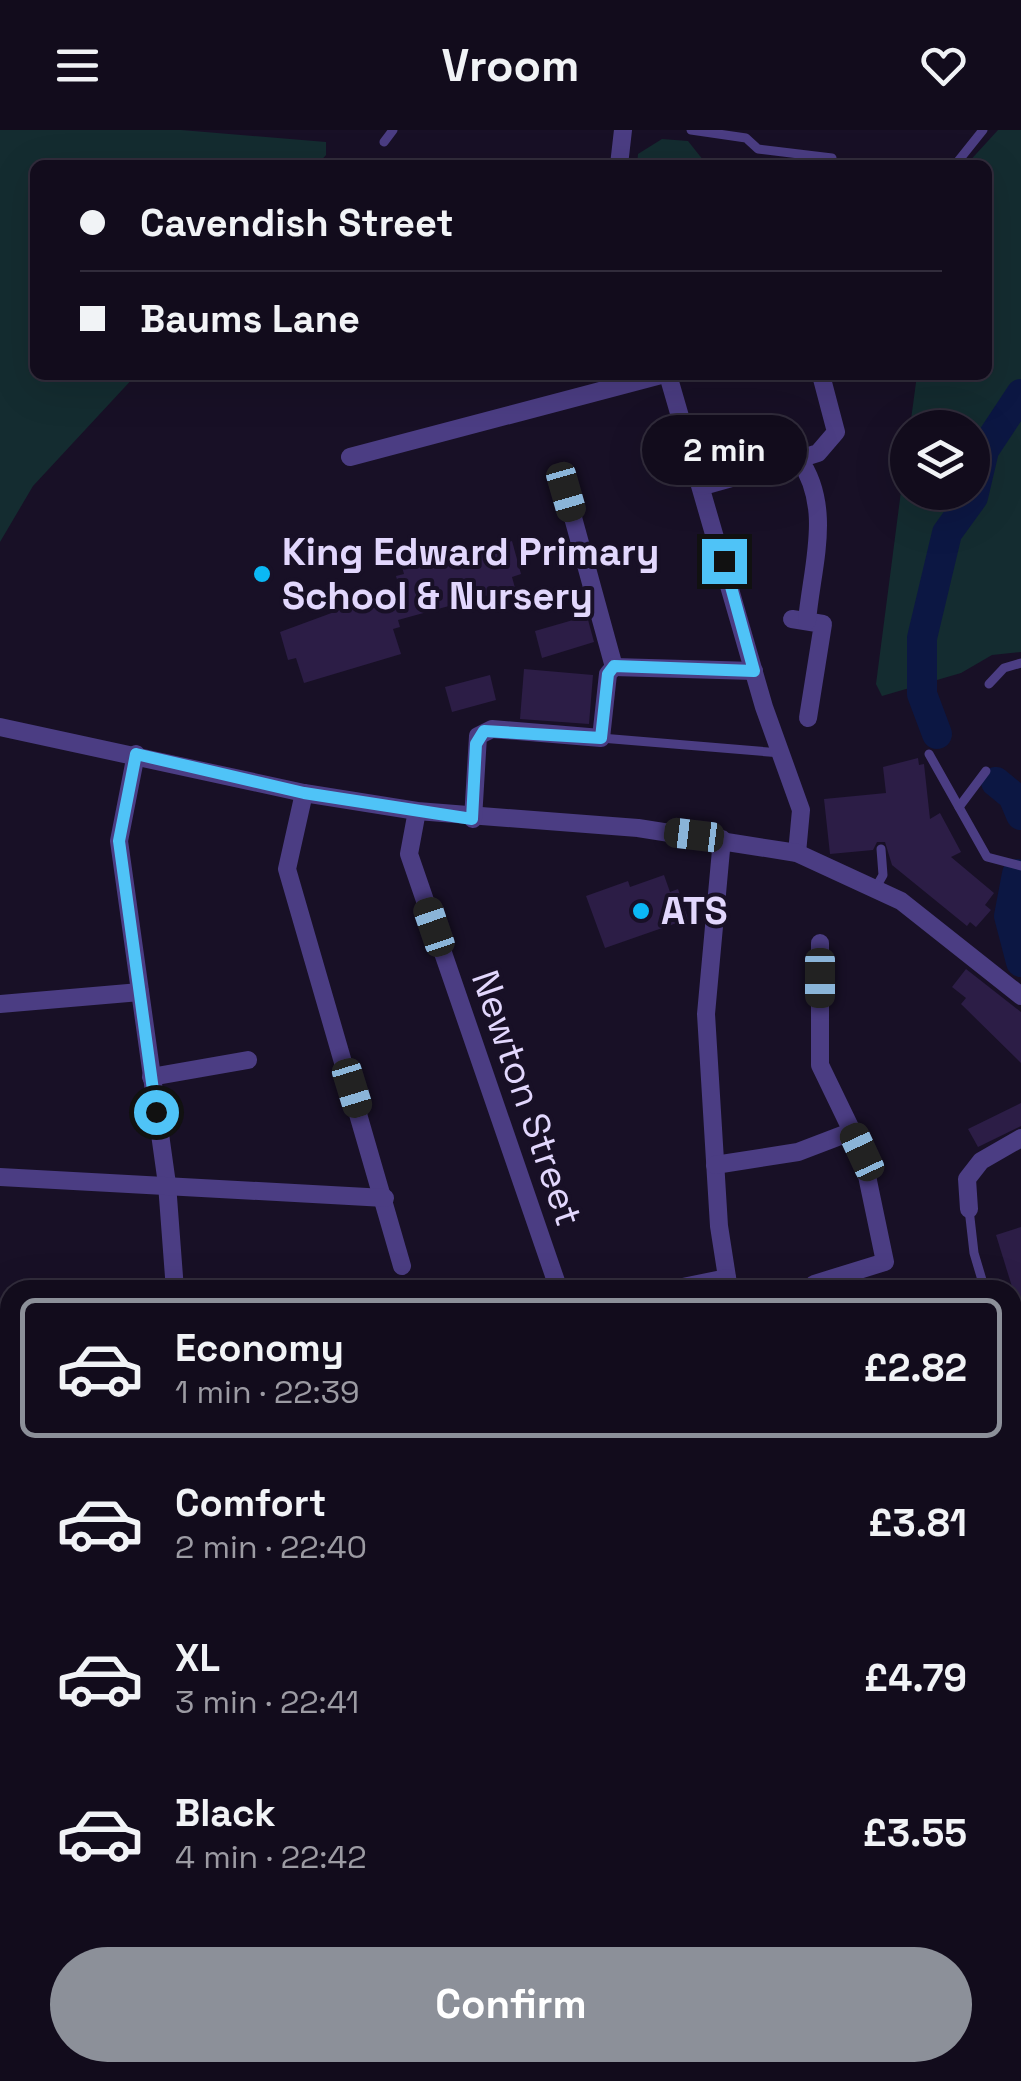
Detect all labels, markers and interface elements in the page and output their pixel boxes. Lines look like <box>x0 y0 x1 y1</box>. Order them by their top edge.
text: Vroom <box>442 37 579 94</box>
icon: menu <box>50 38 105 93</box>
icon: heart <box>916 38 971 93</box>
text: Cavendish Street <box>140 199 454 247</box>
text: Baums Lane <box>140 295 360 343</box>
map controls <box>890 410 990 510</box>
button: layers <box>890 410 990 510</box>
callout: 2 min <box>642 416 806 486</box>
text: 2 min <box>683 430 766 470</box>
car <box>543 459 589 525</box>
place label: King Edward Primary School & Nursery <box>282 528 660 620</box>
route end <box>702 539 747 584</box>
marker: King Edward Primary School & Nursery <box>251 563 273 585</box>
car <box>662 816 726 854</box>
place label: ATS <box>661 887 728 935</box>
car <box>410 894 458 960</box>
marker: ATS <box>630 900 652 922</box>
car <box>805 948 835 1008</box>
street label: Newton Street <box>461 964 593 1232</box>
car <box>329 1055 375 1121</box>
route start <box>134 1090 179 1135</box>
car <box>836 1118 888 1186</box>
icon: car <box>55 1323 145 1413</box>
text: Economy <box>175 1324 344 1372</box>
text: £2.82 <box>863 1344 967 1392</box>
text: 1 min · 22:39 <box>175 1372 360 1412</box>
icon: car <box>55 1478 145 1568</box>
text: Comfort <box>175 1479 326 1527</box>
text: £3.81 <box>868 1499 967 1547</box>
text: 2 min · 22:40 <box>175 1527 367 1567</box>
icon: car <box>55 1633 145 1723</box>
text: XL <box>175 1634 220 1682</box>
text: £4.79 <box>864 1654 967 1702</box>
text: 3 min · 22:41 <box>175 1682 359 1722</box>
icon: car <box>55 1788 145 1878</box>
text: Black <box>175 1789 276 1837</box>
text: £3.55 <box>863 1809 967 1857</box>
text: 4 min · 22:42 <box>175 1837 367 1877</box>
button: Confirm <box>50 1947 972 2062</box>

